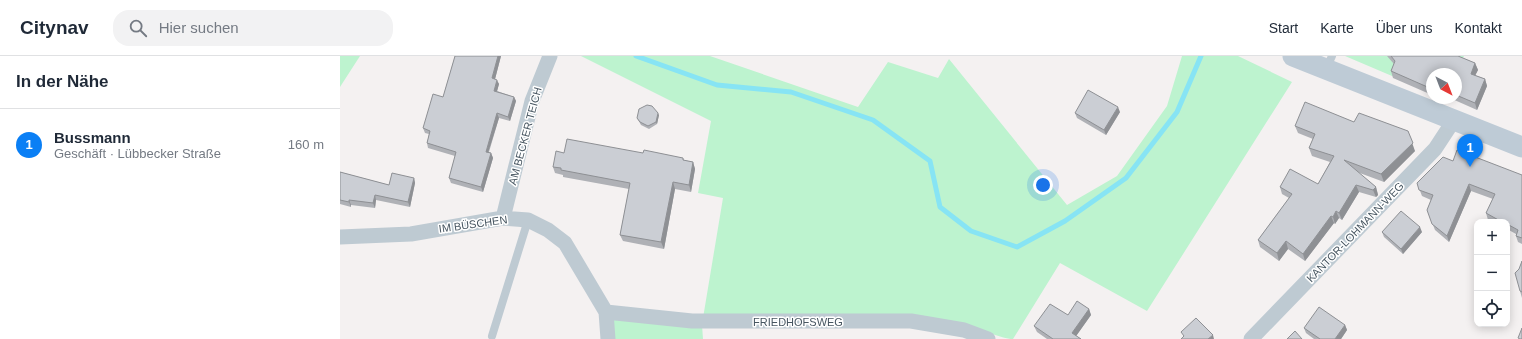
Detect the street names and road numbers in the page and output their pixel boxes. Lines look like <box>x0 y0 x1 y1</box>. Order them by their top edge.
street label: AM BECKER TEICH <box>506 86 544 186</box>
street label: KANTOR-LOHMANN-WEG <box>1304 180 1406 284</box>
street label: IM BÜSCHEN <box>438 213 508 235</box>
street label: FRIEDHOFSWEG <box>753 316 843 328</box>

